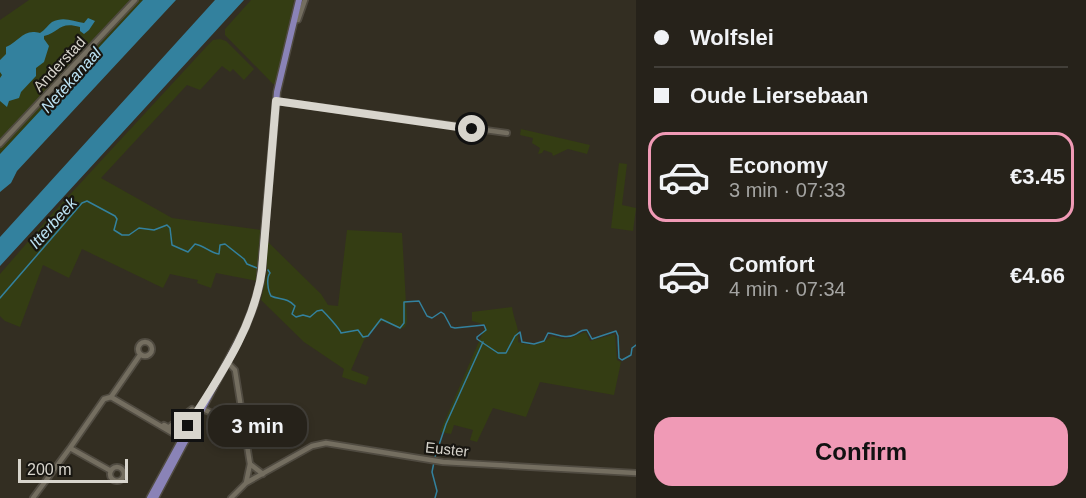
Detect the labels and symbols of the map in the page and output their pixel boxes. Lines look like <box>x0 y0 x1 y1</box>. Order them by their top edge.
street label: Anderstad <box>29 33 89 95</box>
water label: Netekanaal <box>38 44 105 116</box>
route start <box>458 115 485 142</box>
water label: Itterbeek <box>26 193 81 252</box>
callout: 3 min <box>209 405 308 447</box>
route end <box>174 412 201 439</box>
street label: Euster <box>425 438 469 460</box>
scale bar <box>18 456 128 484</box>

